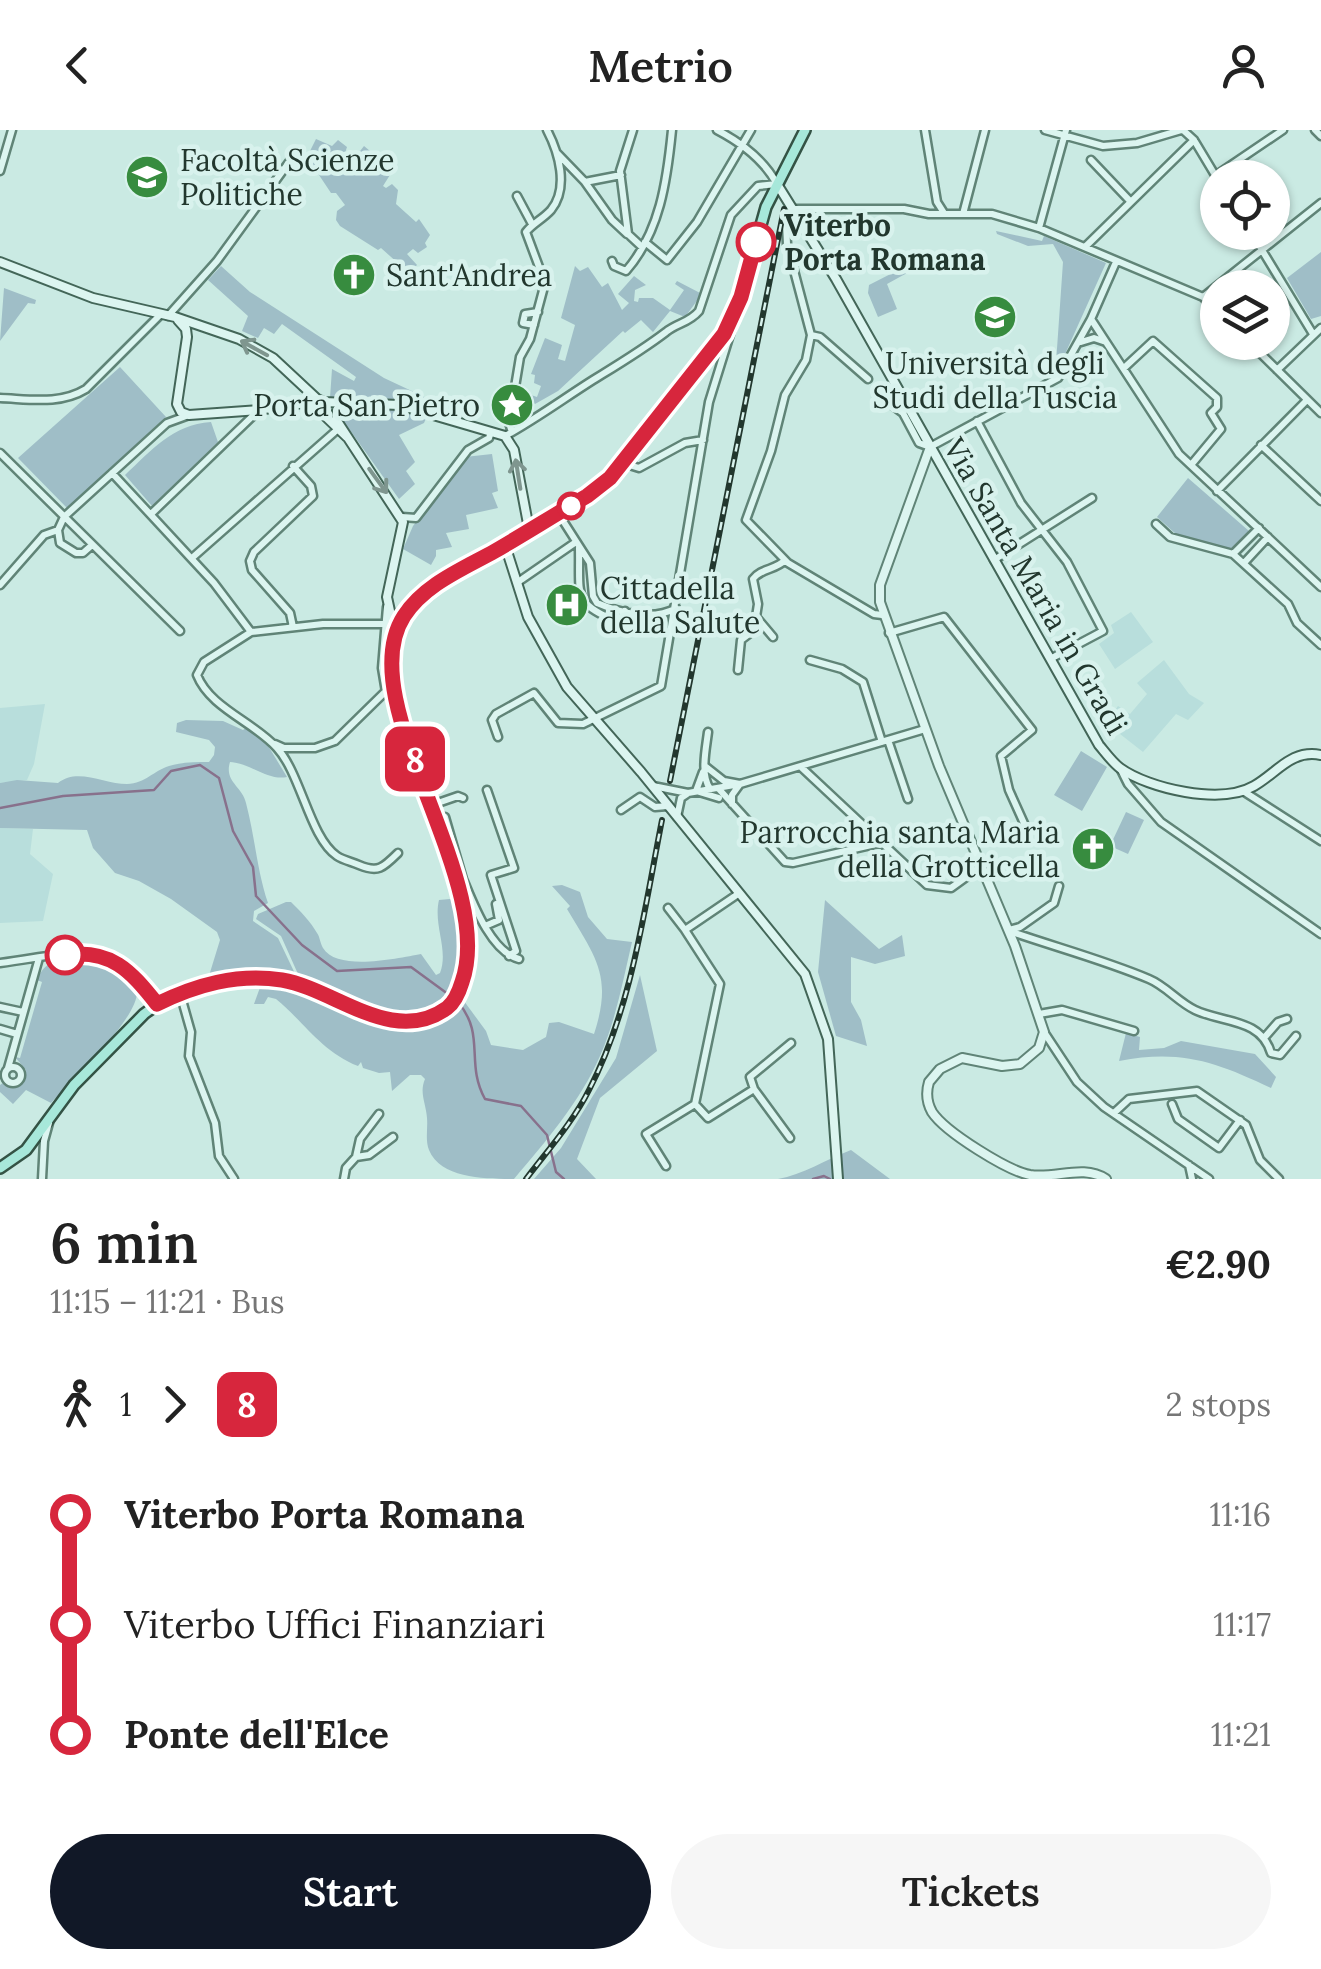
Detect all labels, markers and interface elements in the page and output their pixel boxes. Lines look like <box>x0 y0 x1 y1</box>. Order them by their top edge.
text: Metrio <box>588 37 733 94</box>
icon: back <box>50 38 105 93</box>
icon: person <box>1216 38 1271 93</box>
place label: Facoltà Scienze Politiche <box>180 141 394 213</box>
school or university icon: Facoltà Scienze Politiche <box>124 154 170 200</box>
map controls <box>1200 160 1290 360</box>
button: locate <box>1200 160 1290 250</box>
place label: Viterbo Porta Romana <box>784 206 986 278</box>
marker: Viterbo Porta Romana <box>737 223 775 261</box>
church icon: Sant'Andrea <box>331 252 377 298</box>
place label: Sant'Andrea <box>386 256 552 294</box>
button: layers <box>1200 270 1290 360</box>
school or university icon: Università degli Studi della Tuscia <box>972 294 1018 340</box>
one-way arrow <box>240 337 270 357</box>
place label: Università degli Studi della Tuscia <box>873 344 1117 416</box>
place icon: Porta San Pietro <box>489 382 535 428</box>
place label: Porta San Pietro <box>253 386 480 424</box>
street label: Via Santa Maria in Gradi <box>935 430 1136 741</box>
one-way arrow <box>509 458 527 491</box>
one-way arrow <box>367 467 388 495</box>
unlabelled marker <box>558 493 584 519</box>
place label: Cittadella della Salute <box>600 569 760 641</box>
hospital icon: Cittadella della Salute <box>544 582 590 628</box>
line badge: 8 <box>382 726 448 792</box>
text: 8 <box>405 737 425 782</box>
place label: Parrocchia santa Maria della Grotticella <box>739 813 1060 885</box>
church icon: Parrocchia santa Maria della Grotticella <box>1070 826 1116 872</box>
unlabelled marker <box>46 936 84 974</box>
text: 6 min <box>50 1208 198 1278</box>
text: €2.90 <box>1165 1240 1271 1288</box>
text: 11:15 – 11:21 · Bus <box>50 1281 285 1322</box>
icon: walk <box>50 1377 105 1432</box>
icon: forward <box>147 1377 202 1432</box>
text: 8 <box>237 1382 257 1427</box>
text: 1 <box>120 1384 132 1425</box>
text: 2 stops <box>1166 1384 1271 1425</box>
text: Viterbo Porta Romana <box>124 1490 525 1538</box>
text: 11:16 <box>1210 1494 1271 1535</box>
text: Viterbo Uffici Finanziari <box>124 1600 545 1648</box>
text: 11:17 <box>1213 1604 1271 1645</box>
text: Ponte dell'Elce <box>124 1710 389 1758</box>
text: 11:21 <box>1211 1714 1271 1755</box>
button: Start <box>50 1834 651 1949</box>
button: Tickets <box>671 1834 1271 1949</box>

